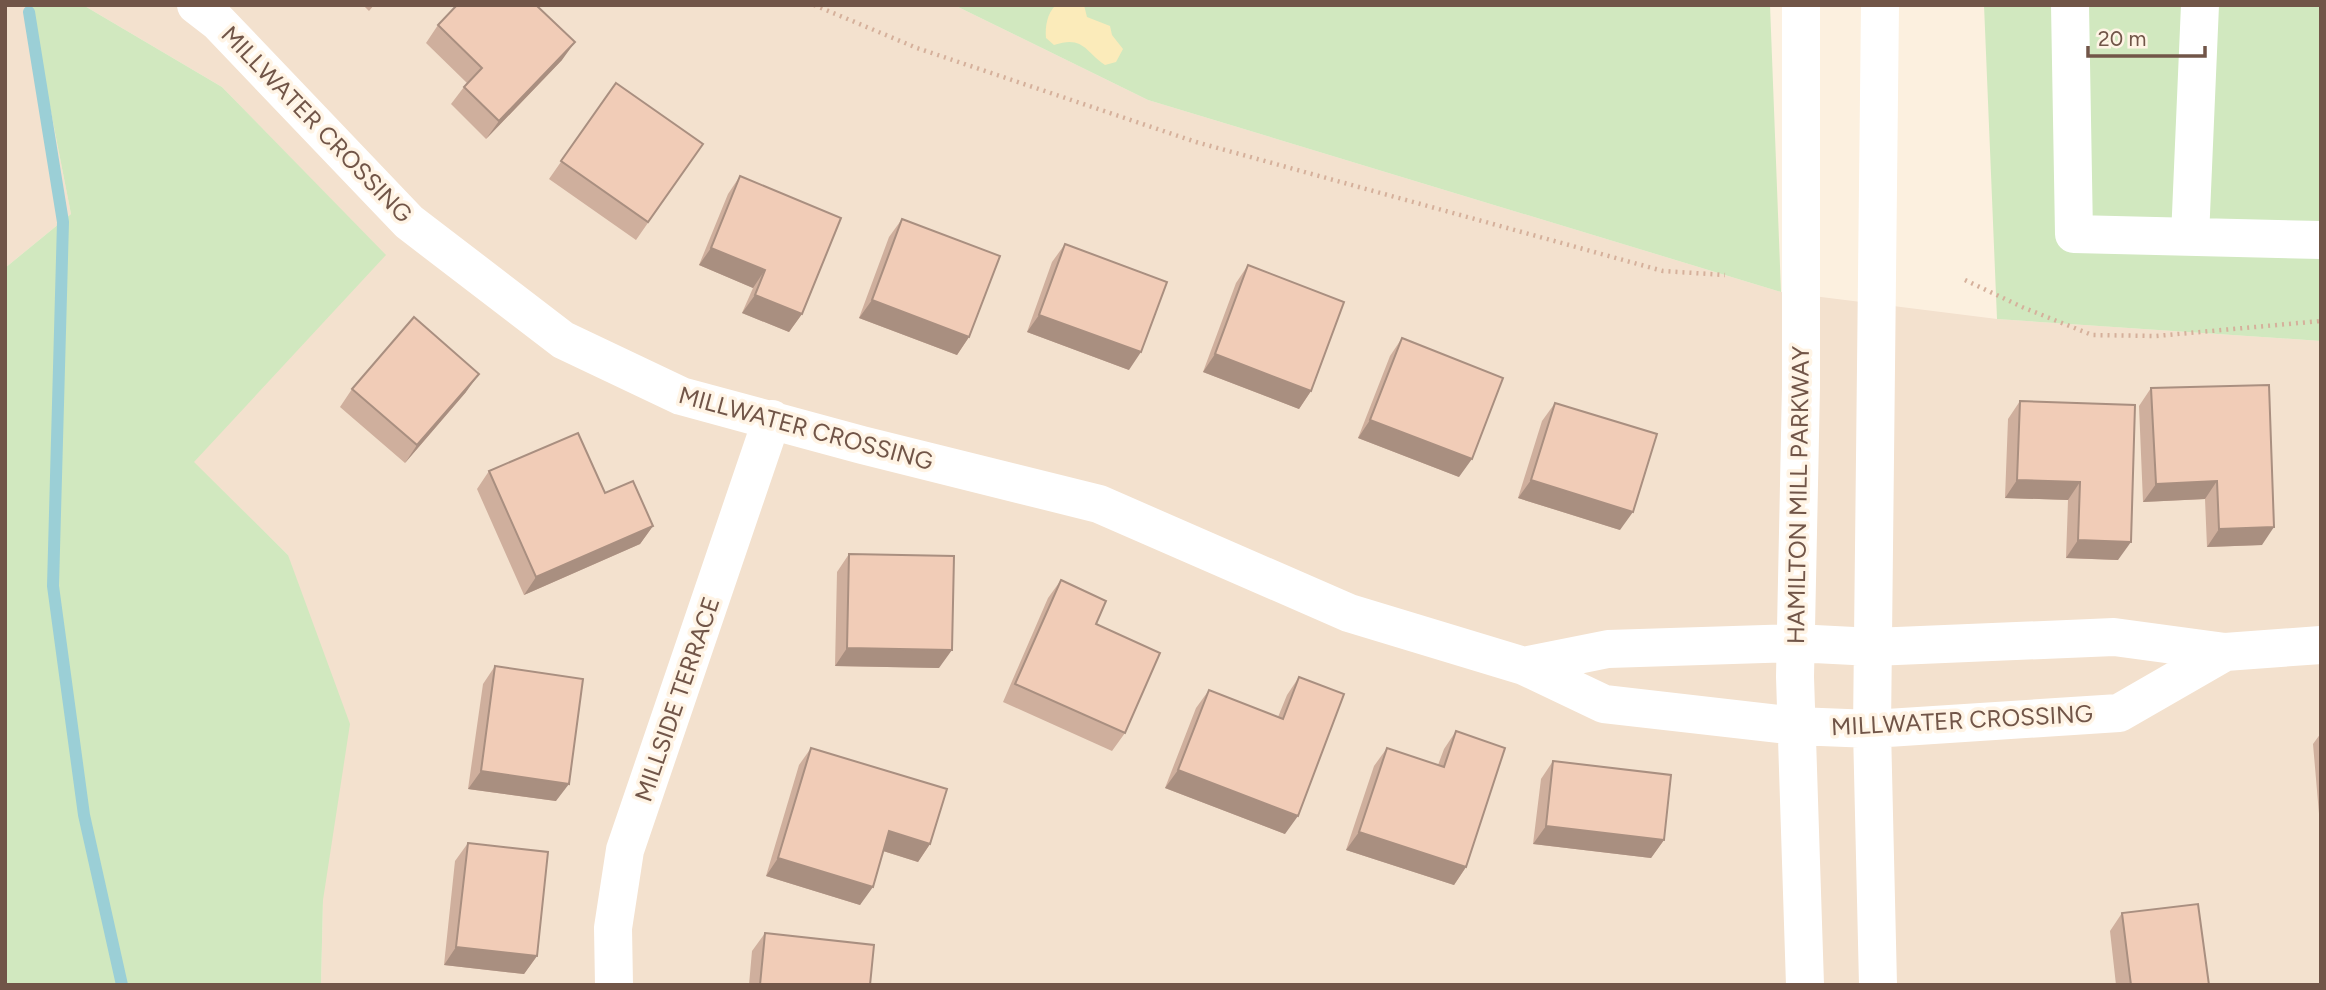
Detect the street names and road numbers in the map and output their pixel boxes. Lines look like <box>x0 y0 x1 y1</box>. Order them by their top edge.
street label: MILLWATER CROSSING <box>216 20 418 228</box>
street label: HAMILTON MILL PARKWAY <box>1781 345 1815 644</box>
street label: MILLWATER CROSSING <box>676 380 936 476</box>
street label: MILLSIDE TERRACE <box>628 593 726 805</box>
street label: MILLWATER CROSSING <box>1830 699 2094 741</box>

